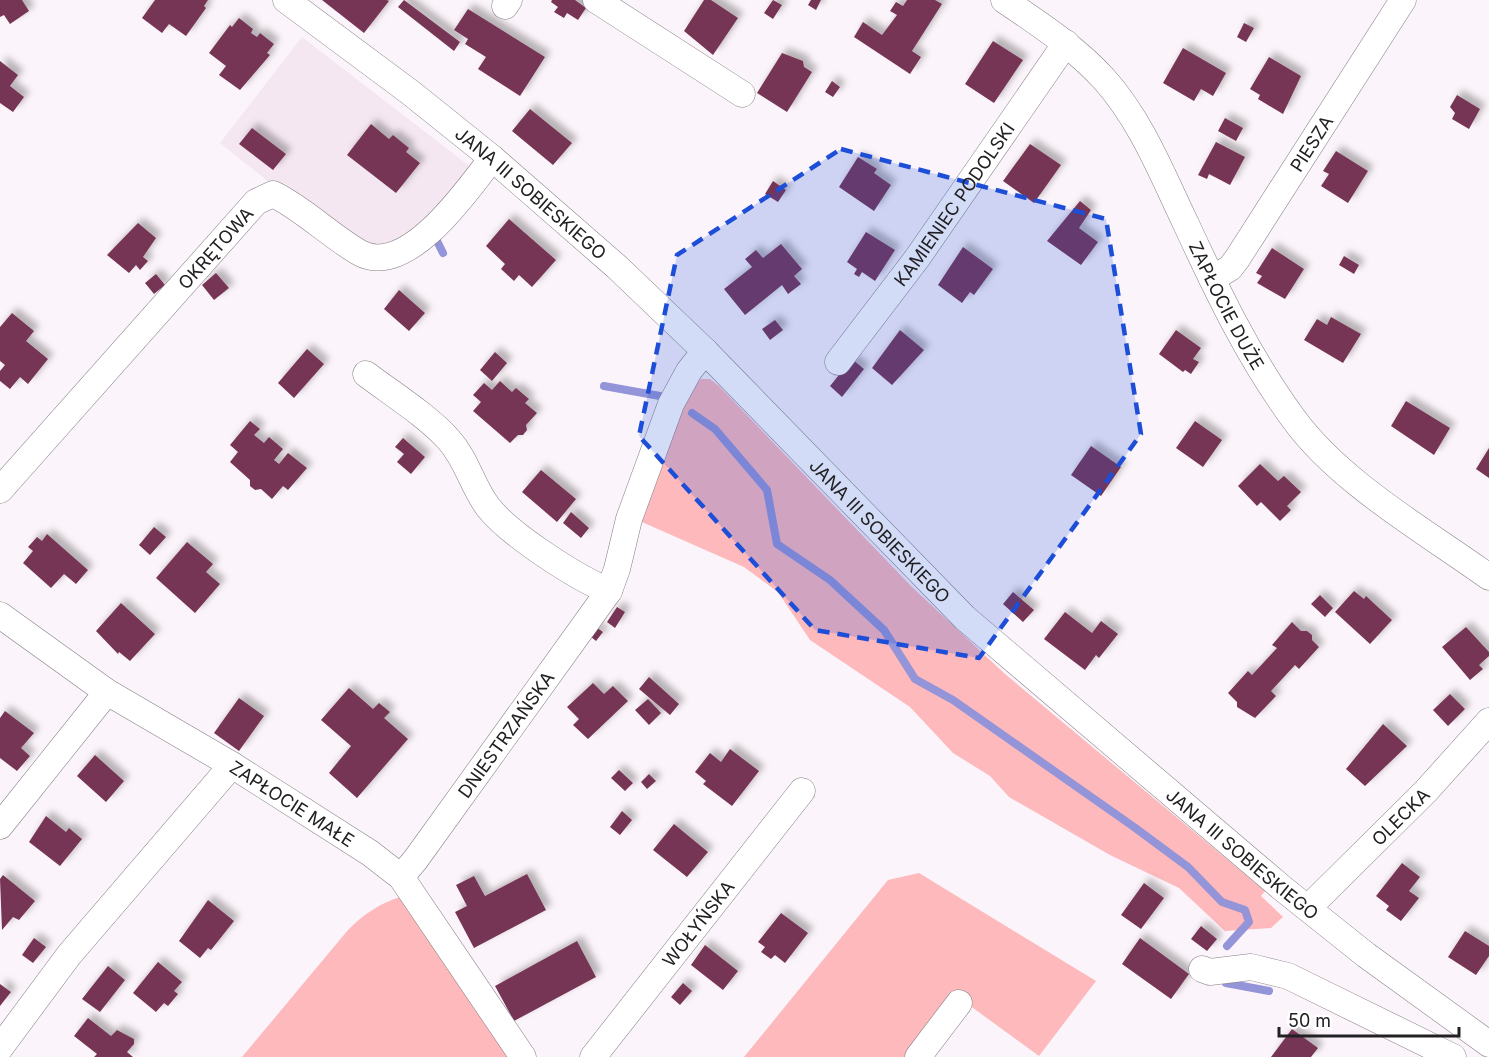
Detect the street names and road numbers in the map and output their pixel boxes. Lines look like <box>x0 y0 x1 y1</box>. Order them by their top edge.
street label: PIESZA <box>1285 111 1337 175</box>
street label: KAMIENIEC PODOLSKI <box>889 118 1018 290</box>
street label: JANA III SOBIESKIEGO <box>451 122 611 264</box>
street label: OKRĘTOWA <box>173 203 257 293</box>
street label: ZAPŁOCIE DUŻE <box>1185 238 1269 373</box>
street label: JANA III SOBIESKIEGO <box>805 454 955 607</box>
street label: DNIESTRZAŃSKA <box>453 667 558 802</box>
street label: ZAPŁOCIE MAŁE <box>226 756 358 851</box>
street label: JANA III SOBIESKIEGO <box>1162 784 1323 924</box>
street label: OLECKA <box>1367 784 1433 849</box>
street label: WOŁYŃSKA <box>658 876 738 970</box>

